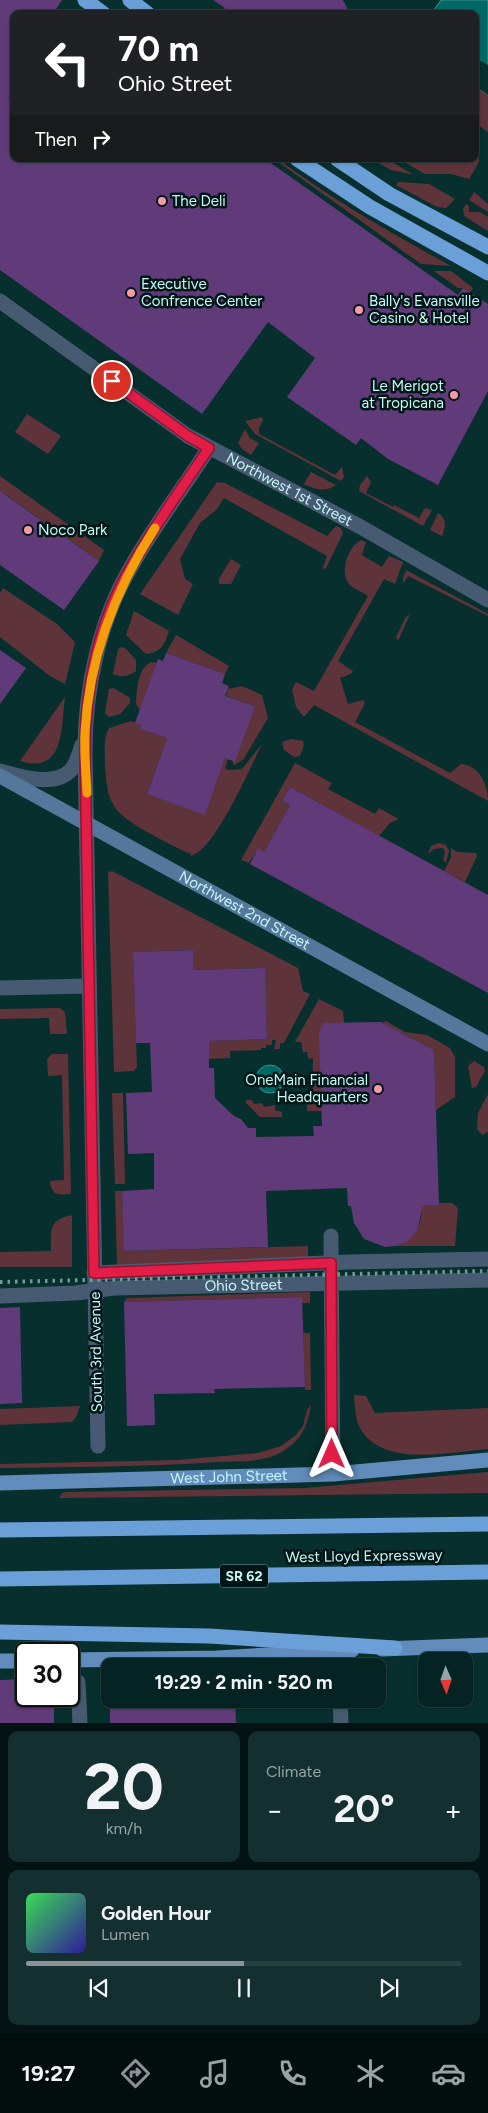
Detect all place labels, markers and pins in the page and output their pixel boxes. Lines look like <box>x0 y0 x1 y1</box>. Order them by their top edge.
place label: The Deli <box>172 192 226 210</box>
marker: The Deli <box>156 195 168 207</box>
place label: Executive Confrence Center <box>141 275 262 310</box>
marker: Executive Confrence Center <box>125 287 137 299</box>
place label: Bally's Evansville Casino & Hotel <box>369 292 480 327</box>
marker: Bally's Evansville Casino & Hotel <box>353 304 365 316</box>
pin <box>91 360 133 402</box>
place label: Le Merigot at Tropicana <box>361 377 444 412</box>
marker: Le Merigot at Tropicana <box>448 389 460 401</box>
place label: Noco Park <box>38 521 108 539</box>
marker: Noco Park <box>22 524 34 536</box>
place label: OneMain Financial Headquarters <box>245 1071 368 1106</box>
marker: OneMain Financial Headquarters <box>372 1083 384 1095</box>

